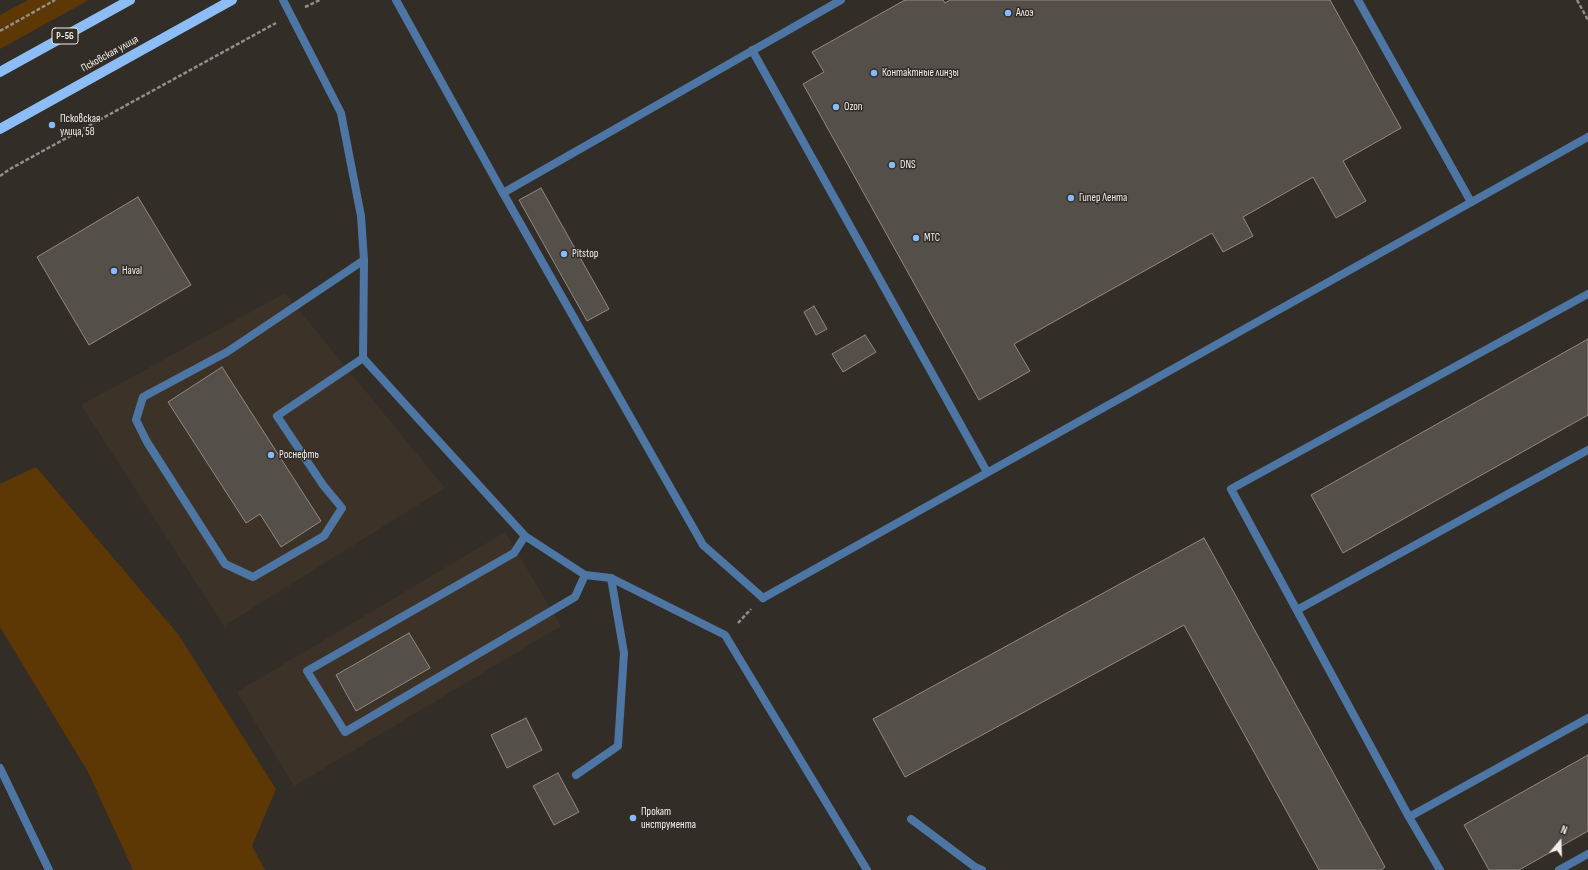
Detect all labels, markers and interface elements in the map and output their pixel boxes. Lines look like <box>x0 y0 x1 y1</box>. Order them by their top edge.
place label: Алоэ <box>1016 6 1034 20</box>
marker: Алоэ <box>1003 8 1013 18</box>
road number: Р-56 <box>52 28 78 44</box>
street label: Псковская улица <box>79 33 141 75</box>
place label: Контактные линзы <box>882 66 959 80</box>
marker: Контактные линзы <box>869 68 879 78</box>
place label: Ozon <box>844 100 862 114</box>
marker: Ozon <box>831 102 841 112</box>
place label: Псковская улица, 58 <box>60 112 100 138</box>
marker: Псковская улица, 58 <box>47 120 57 130</box>
place label: DNS <box>900 158 916 172</box>
marker: DNS <box>887 160 897 170</box>
place label: Гипер Лента <box>1079 191 1127 205</box>
marker: Гипер Лента <box>1066 193 1076 203</box>
place label: МТС <box>924 231 940 245</box>
marker: МТС <box>911 233 921 243</box>
place label: Pitstop <box>572 247 598 261</box>
marker: Pitstop <box>559 249 569 259</box>
place label: Haval <box>122 264 142 278</box>
marker: Haval <box>109 266 119 276</box>
place label: Роснефть <box>279 448 319 462</box>
marker: Роснефть <box>266 450 276 460</box>
place label: Прокат инструмента <box>641 805 696 831</box>
marker: Прокат инструмента <box>628 813 638 823</box>
north arrow <box>1540 822 1580 862</box>
text: N <box>1559 823 1569 837</box>

